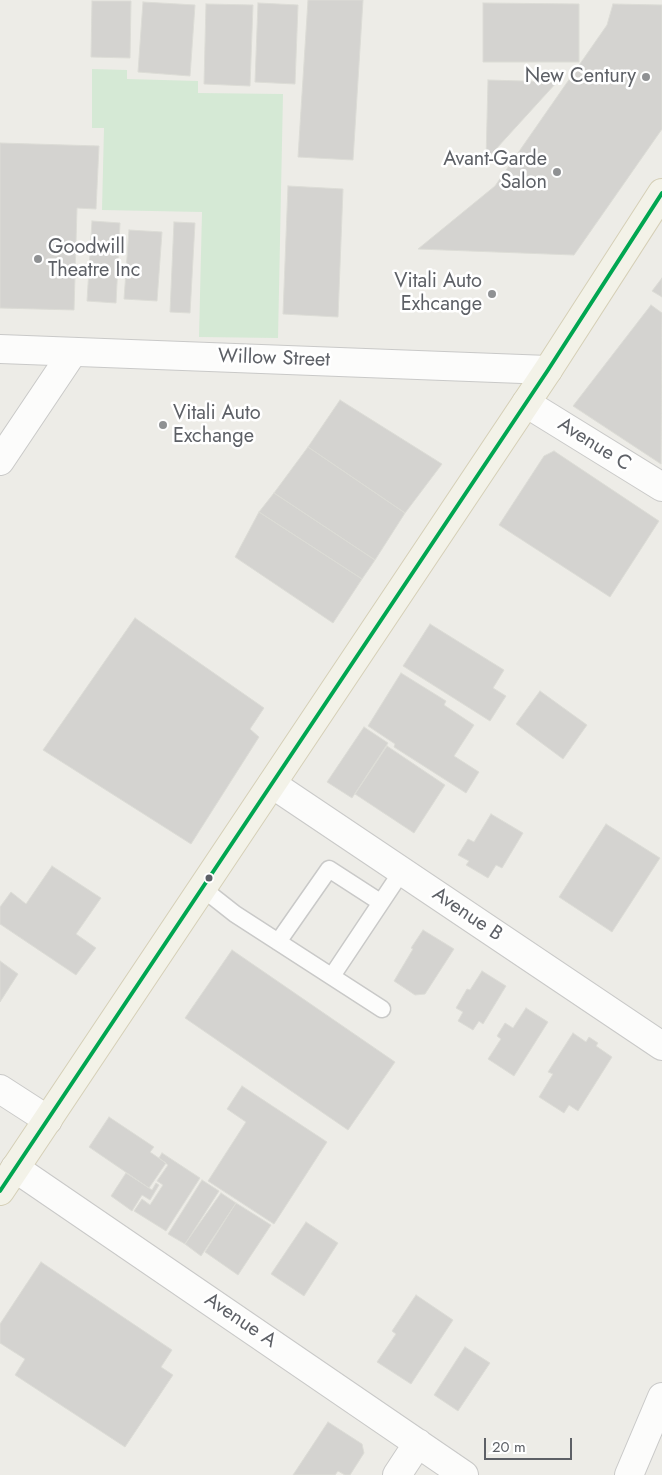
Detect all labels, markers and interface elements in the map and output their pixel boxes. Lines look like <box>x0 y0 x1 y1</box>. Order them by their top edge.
place label: New Century <box>525 65 636 89</box>
marker: New Century <box>640 71 652 83</box>
place label: Avant-Garde Salon <box>443 148 547 195</box>
marker: Avant-Garde Salon <box>551 166 563 178</box>
place label: Goodwill Theatre Inc <box>48 236 140 283</box>
marker: Goodwill Theatre Inc <box>32 253 44 265</box>
place label: Vitali Auto Exhcange <box>394 270 482 317</box>
marker: Vitali Auto Exhcange <box>486 288 498 300</box>
street label: Willow Street <box>218 345 330 373</box>
place label: Vitali Auto Exchange <box>173 402 261 449</box>
street label: Avenue C <box>553 413 635 477</box>
marker: Vitali Auto Exchange <box>157 419 169 431</box>
unlabelled marker <box>204 873 214 883</box>
street label: Avenue B <box>427 883 507 947</box>
street label: Avenue A <box>200 1288 280 1354</box>
scale bar <box>487 1428 574 1460</box>
text: 20 m <box>492 1436 526 1458</box>

